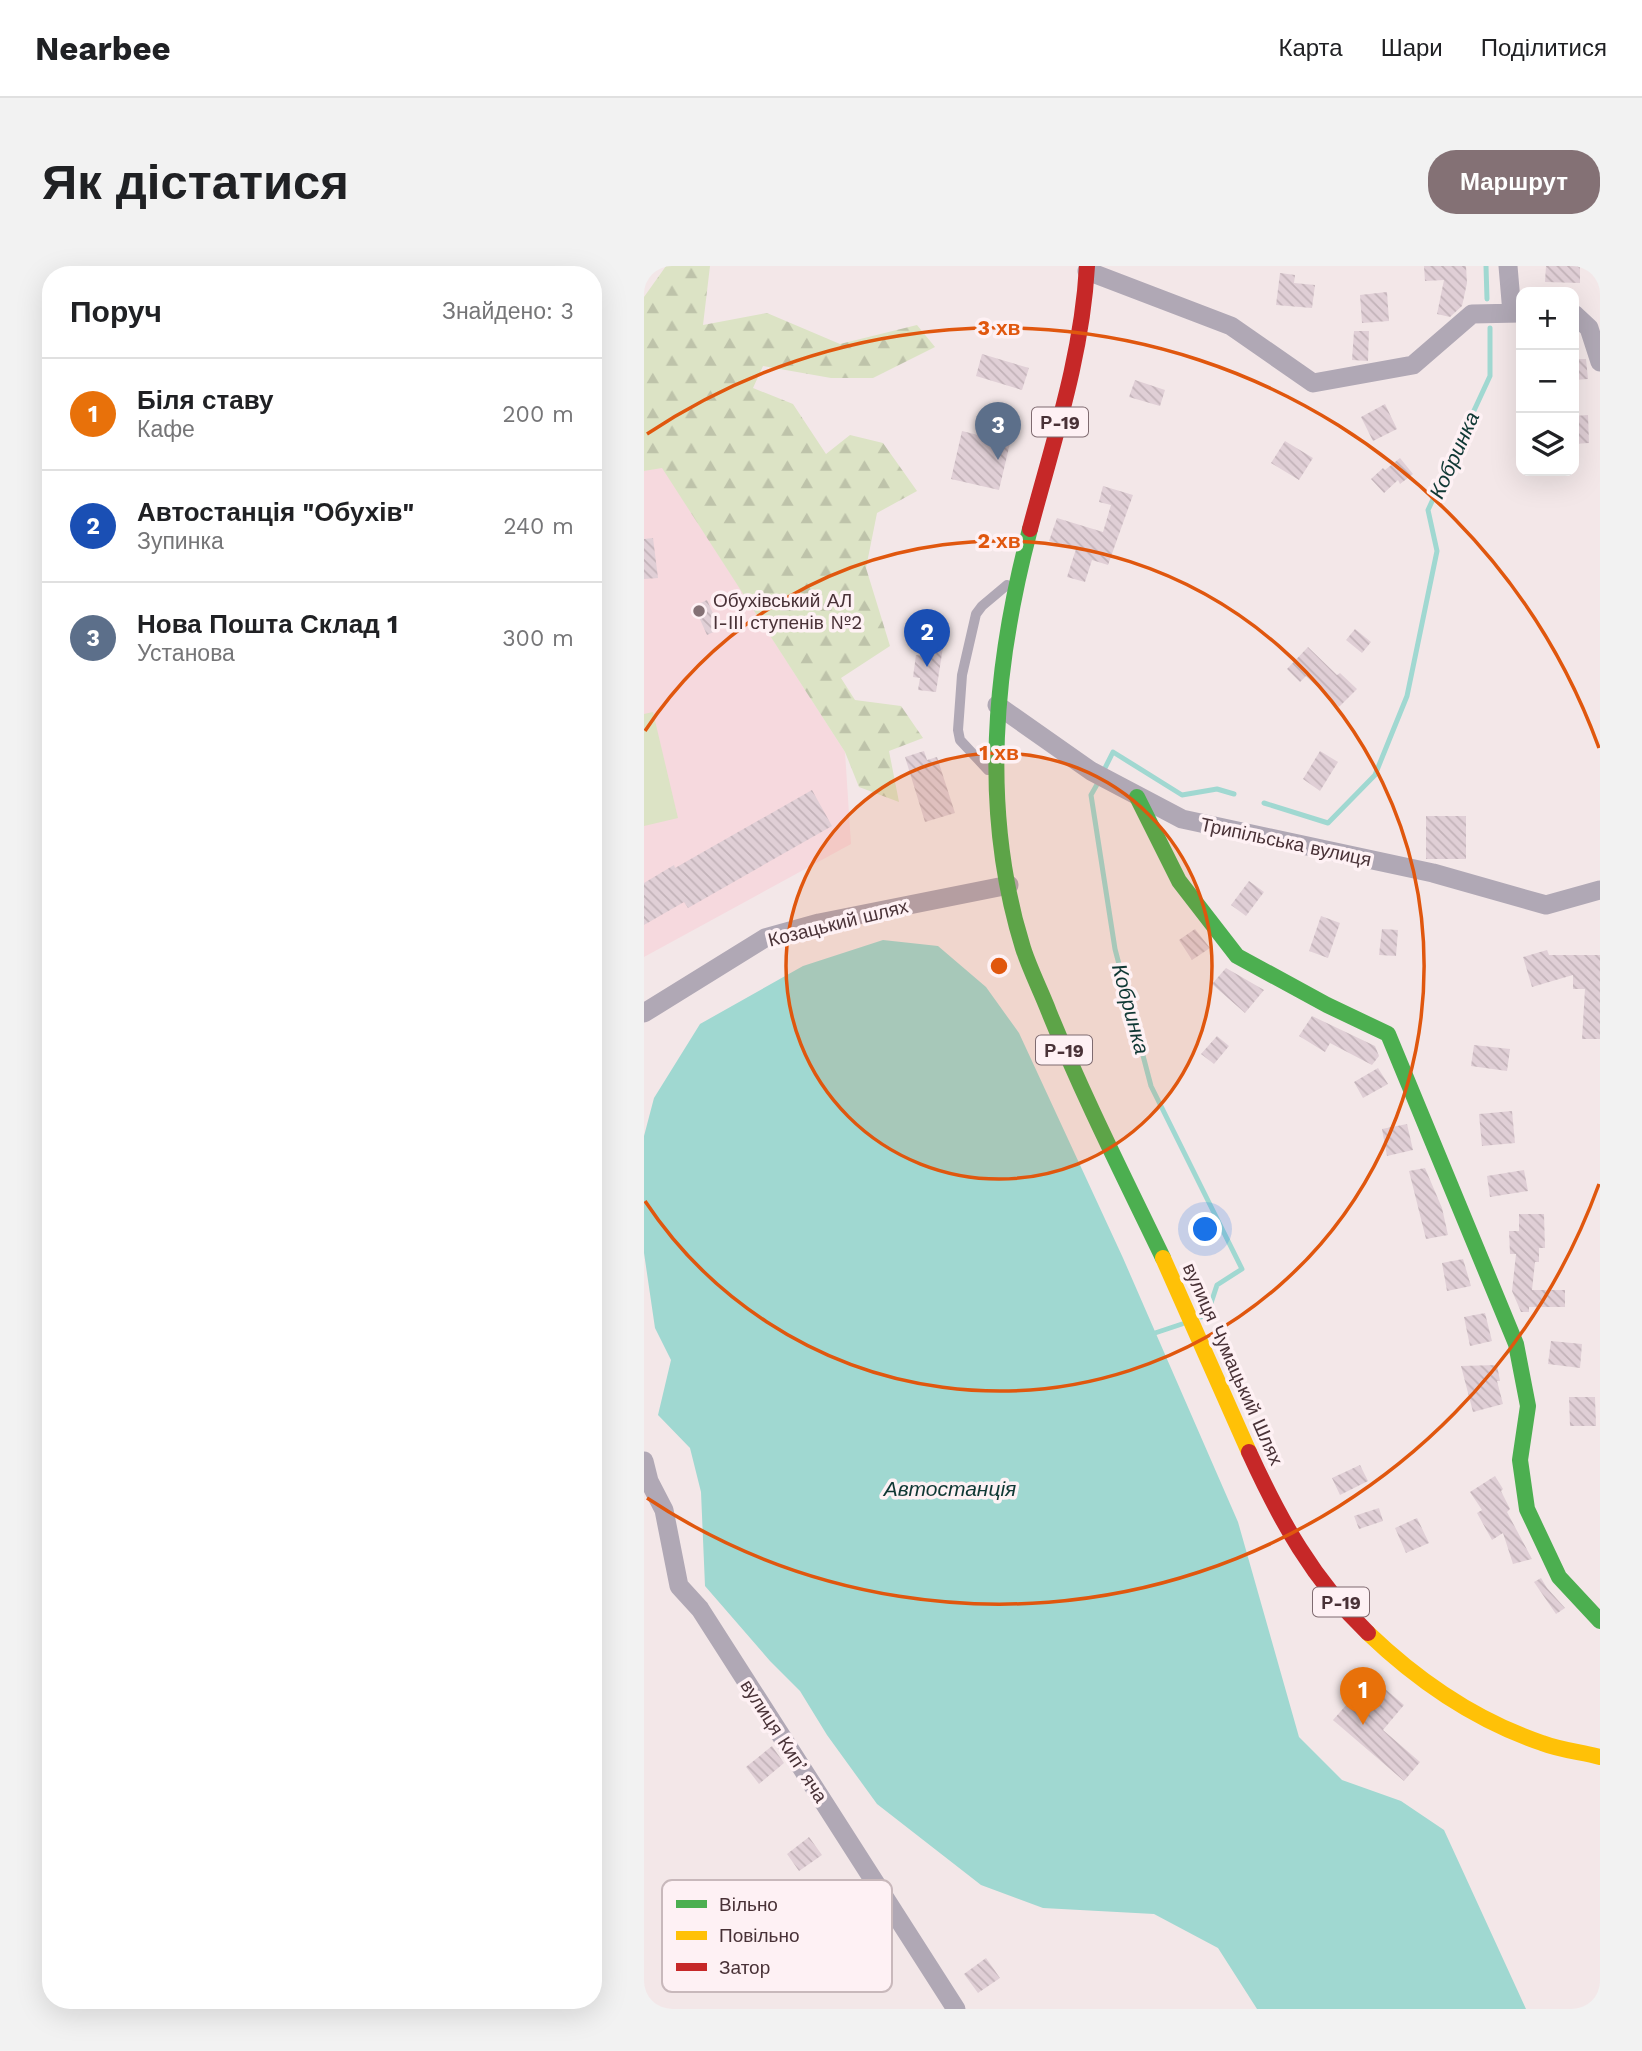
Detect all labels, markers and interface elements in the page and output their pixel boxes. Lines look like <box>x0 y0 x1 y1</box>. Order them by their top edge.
text: Nearbee <box>35 29 171 68</box>
text: Карта <box>1278 34 1343 62</box>
text: Шари <box>1381 34 1443 62</box>
text: Поділитися <box>1481 34 1607 62</box>
button: Маршрут <box>1428 150 1600 214</box>
text: Як дістатися <box>42 153 349 211</box>
map controls <box>1516 287 1579 476</box>
button: + <box>1516 287 1579 350</box>
text: Поруч <box>70 294 162 329</box>
text: Знайдено: 3 <box>442 298 574 325</box>
text: 3 хв <box>977 315 1021 340</box>
button: − <box>1516 350 1579 413</box>
text: Біля ставу <box>137 385 273 415</box>
text: 1 <box>88 401 98 428</box>
text: 200 m <box>502 401 574 428</box>
pin: 3 <box>975 402 1021 460</box>
road number: Р-19 <box>1032 407 1088 436</box>
water label: Кобринка <box>1424 408 1484 502</box>
button: layers <box>1516 413 1579 476</box>
text: Кафе <box>137 416 195 443</box>
text: Автостанція "Обухів" <box>137 497 414 527</box>
text: 2 <box>86 513 100 540</box>
text: 240 m <box>503 513 574 540</box>
text: Зупинка <box>137 528 224 555</box>
text: 2 хв <box>977 528 1021 553</box>
place label: Обухівський АЛ І-ІІІ ступенів №2 <box>713 589 862 634</box>
marker: Обухівський АЛ І-ІІІ ступенів №2 <box>691 603 707 619</box>
text: Нова Пошта Склад 1 <box>137 609 398 639</box>
pin: 2 <box>904 609 950 667</box>
text: 3 <box>86 625 100 652</box>
text: 300 m <box>502 625 574 652</box>
text: Установа <box>137 640 235 667</box>
text: 1 хв <box>979 740 1019 765</box>
street label: Трипільська вулиця <box>1198 813 1374 871</box>
street label: Козацький шлях <box>766 894 911 952</box>
centre of rings <box>987 954 1011 978</box>
water label: Кобринка <box>1107 961 1155 1057</box>
road number: Р-19 <box>1036 1036 1092 1064</box>
your location <box>1188 1212 1222 1246</box>
street label: вулиця Чумацький Шлях <box>1178 1259 1288 1469</box>
water label: Автостанція <box>882 1476 1016 1501</box>
road number: Р-19 <box>1313 1588 1369 1616</box>
pin: 1 <box>1340 1667 1386 1725</box>
street label: вулиця Кипʼяча <box>736 1675 833 1807</box>
legend <box>662 1880 892 1992</box>
text: Вільно <box>719 1893 778 1916</box>
text: Повільно <box>719 1924 800 1947</box>
text: Затор <box>719 1956 770 1979</box>

